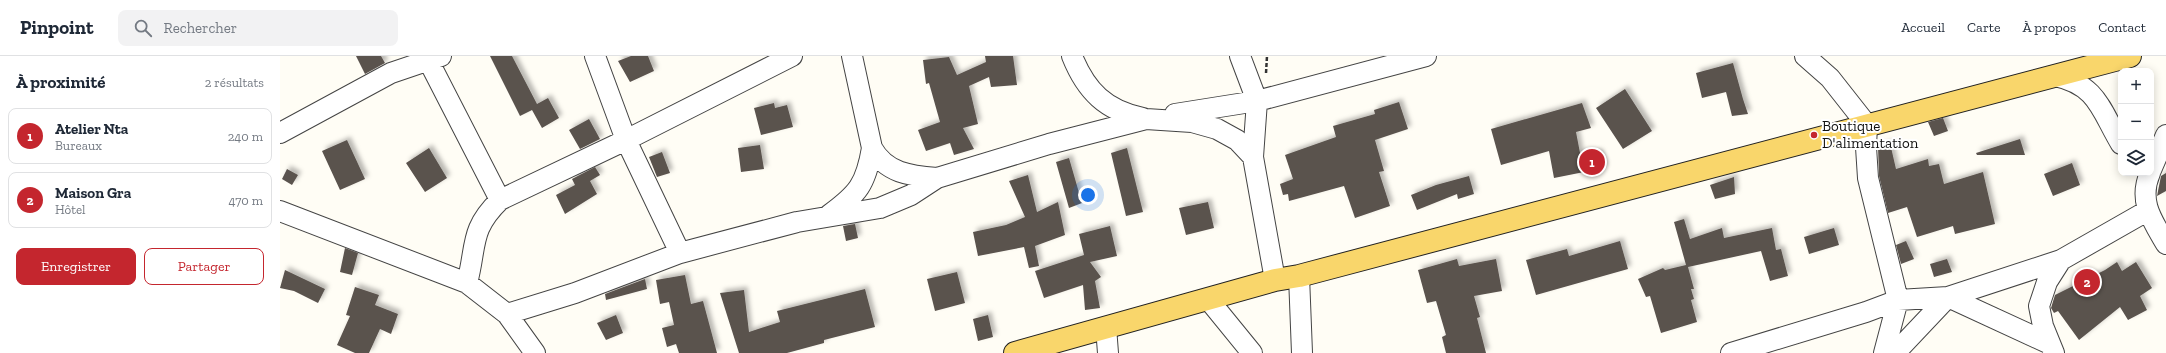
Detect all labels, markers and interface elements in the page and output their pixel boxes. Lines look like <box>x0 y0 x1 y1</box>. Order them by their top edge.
search box <box>118 10 398 46</box>
text: Pinpoint <box>20 16 94 39</box>
icon: search <box>132 17 154 39</box>
text: Rechercher <box>164 19 237 37</box>
text: Accueil <box>1901 19 1945 36</box>
text: Carte <box>1967 19 2001 36</box>
text: À propos <box>2023 19 2076 36</box>
text: Contact <box>2098 19 2146 36</box>
map controls <box>2118 68 2154 176</box>
button: + <box>2118 68 2154 104</box>
text: À proximité <box>16 72 105 92</box>
text: 2 résultats <box>205 75 264 90</box>
button: − <box>2118 104 2154 140</box>
place label: Boutique D'alimentation <box>1822 117 1919 152</box>
text: Atelier Nta <box>55 120 128 138</box>
text: 1 <box>27 129 33 144</box>
text: 240 m <box>228 129 263 144</box>
marker: Boutique D'alimentation <box>1809 130 1819 140</box>
text: Bureaux <box>55 138 102 153</box>
button: layers <box>2118 140 2154 176</box>
pin: 1 <box>1579 147 1605 177</box>
text: Maison Gra <box>55 184 131 202</box>
your location <box>1078 185 1098 205</box>
text: 2 <box>27 193 33 208</box>
text: 470 m <box>228 193 263 208</box>
text: Hôtel <box>55 202 86 217</box>
button: Enregistrer <box>16 248 136 285</box>
button: Partager <box>144 248 264 285</box>
pin: 2 <box>2074 267 2100 297</box>

